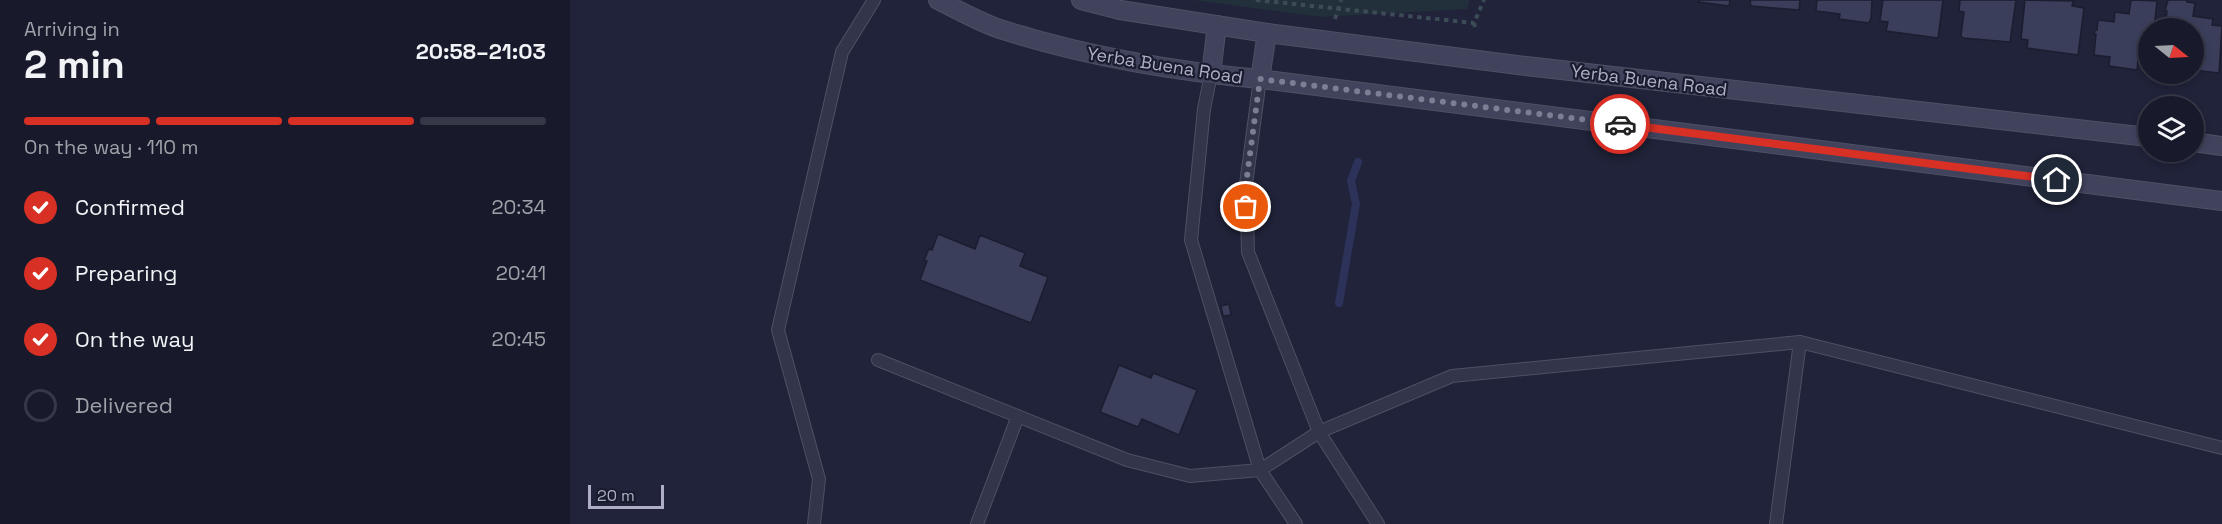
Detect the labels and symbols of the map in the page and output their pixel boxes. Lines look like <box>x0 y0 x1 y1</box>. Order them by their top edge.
north arrow <box>2138 18 2204 84</box>
street label: Yerba Buena Road <box>1086 41 1244 89</box>
street label: Yerba Buena Road <box>1570 59 1728 101</box>
courier <box>1590 94 1650 154</box>
pin <box>2031 154 2082 205</box>
pin <box>1220 181 1271 232</box>
scale bar <box>588 482 664 510</box>

